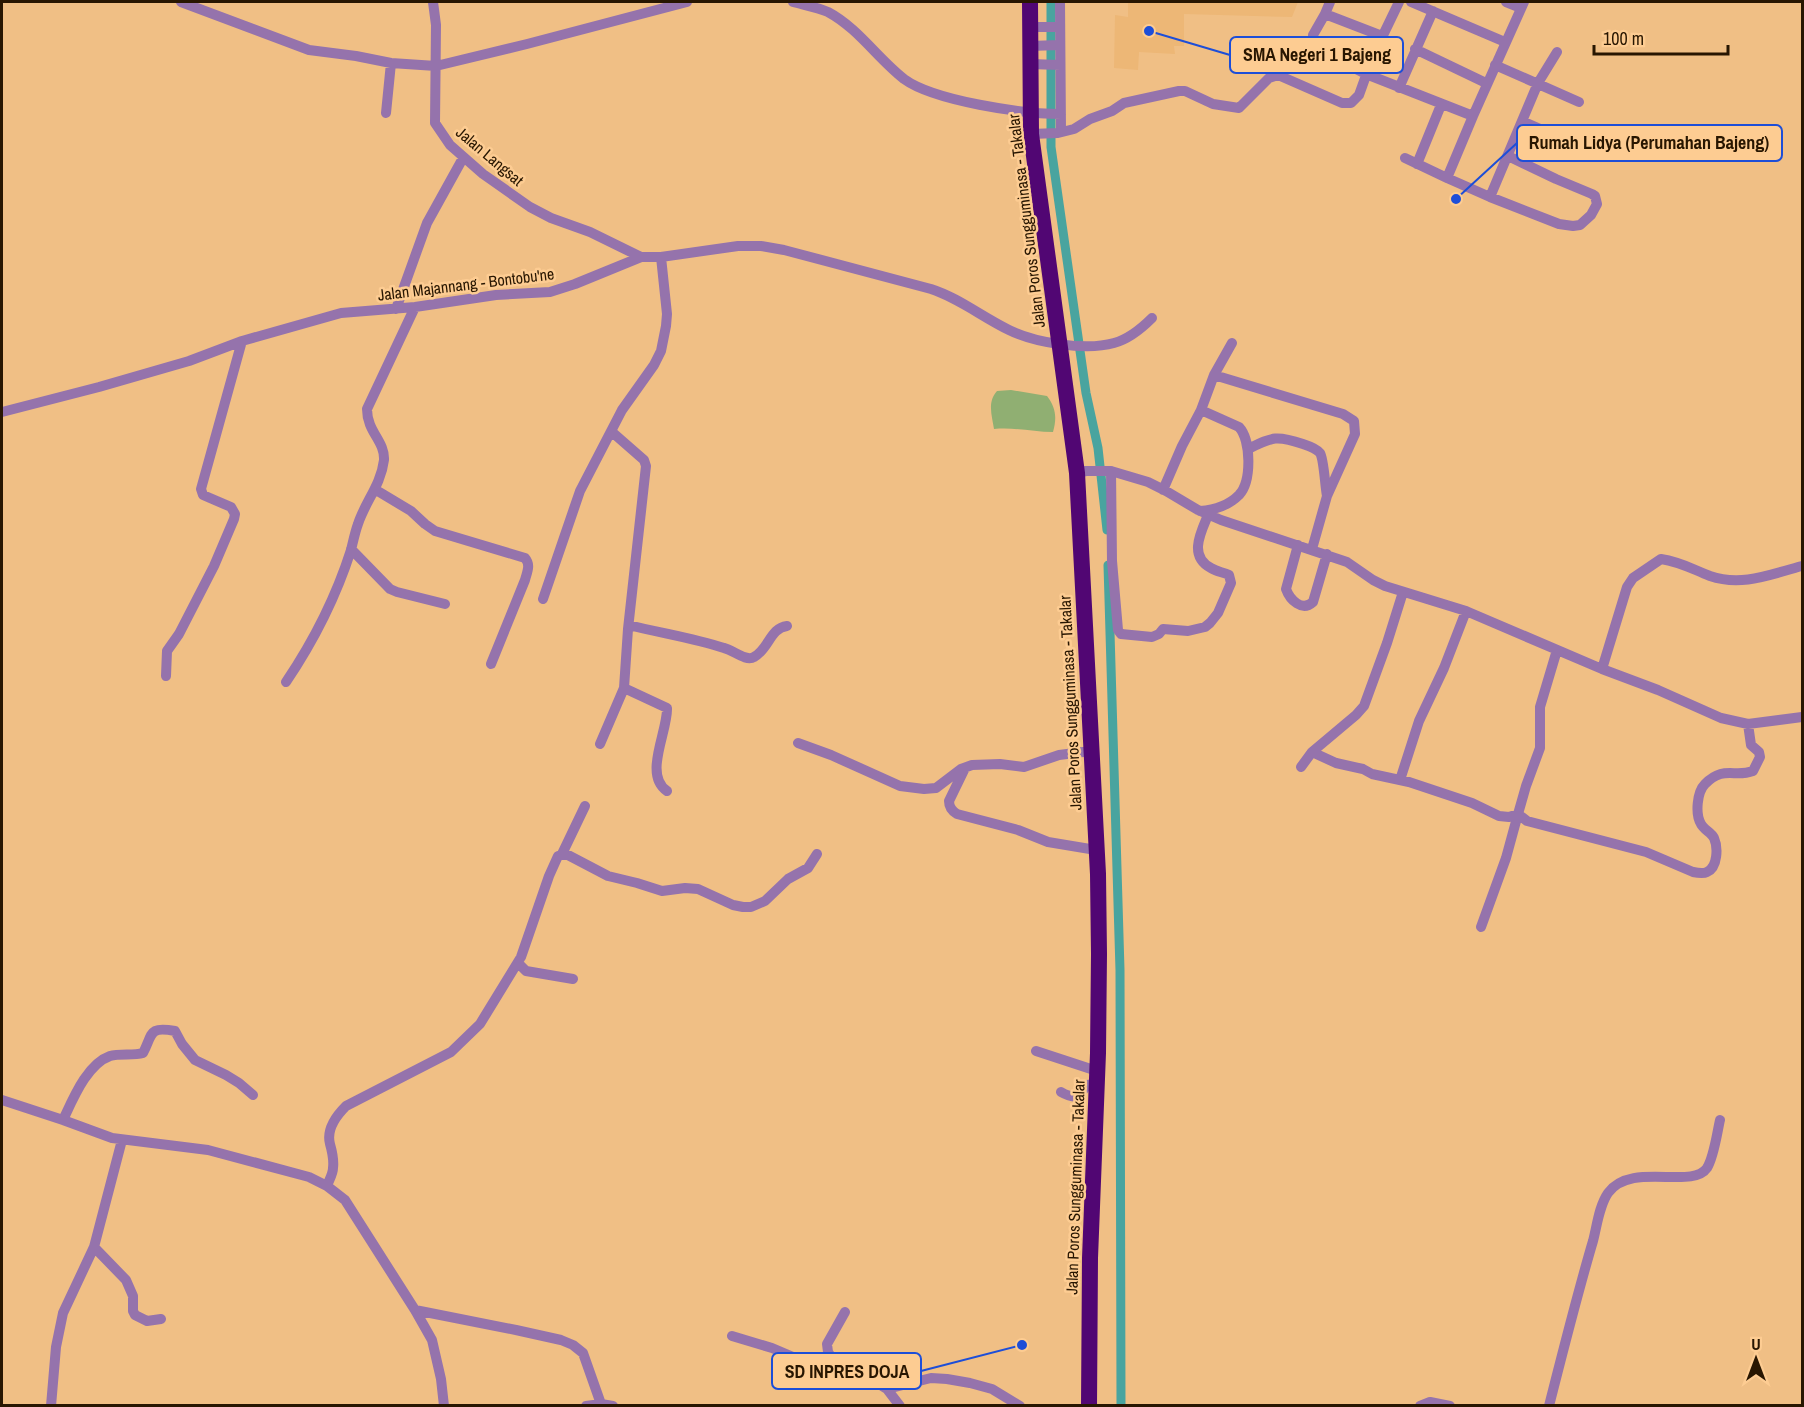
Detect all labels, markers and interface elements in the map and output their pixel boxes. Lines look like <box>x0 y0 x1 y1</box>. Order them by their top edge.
scale bar <box>1594 18 1728 56</box>
text: 100 m <box>1603 26 1644 51</box>
callout: SMA Negeri 1 Bajeng <box>1230 37 1403 73</box>
text: SMA Negeri 1 Bajeng <box>1243 42 1391 67</box>
street label: Jalan Poros Sungguminasa - Takalar <box>1002 112 1050 329</box>
street label: Jalan Langsat <box>452 121 529 191</box>
callout: Rumah Lidya (Perumahan Bajeng) <box>1517 125 1782 161</box>
text: Rumah Lidya (Perumahan Bajeng) <box>1529 130 1769 155</box>
street label: Jalan Majannang - Bontobu'ne <box>377 262 555 306</box>
street label: Jalan Poros Sungguminasa - Takalar <box>1053 594 1087 811</box>
street label: Jalan Poros Sungguminasa - Takalar <box>1060 1078 1090 1295</box>
north arrow <box>1726 1329 1786 1389</box>
text: U <box>1751 1333 1761 1355</box>
callout: SD INPRES DOJA <box>772 1353 921 1389</box>
text: SD INPRES DOJA <box>785 1359 910 1384</box>

